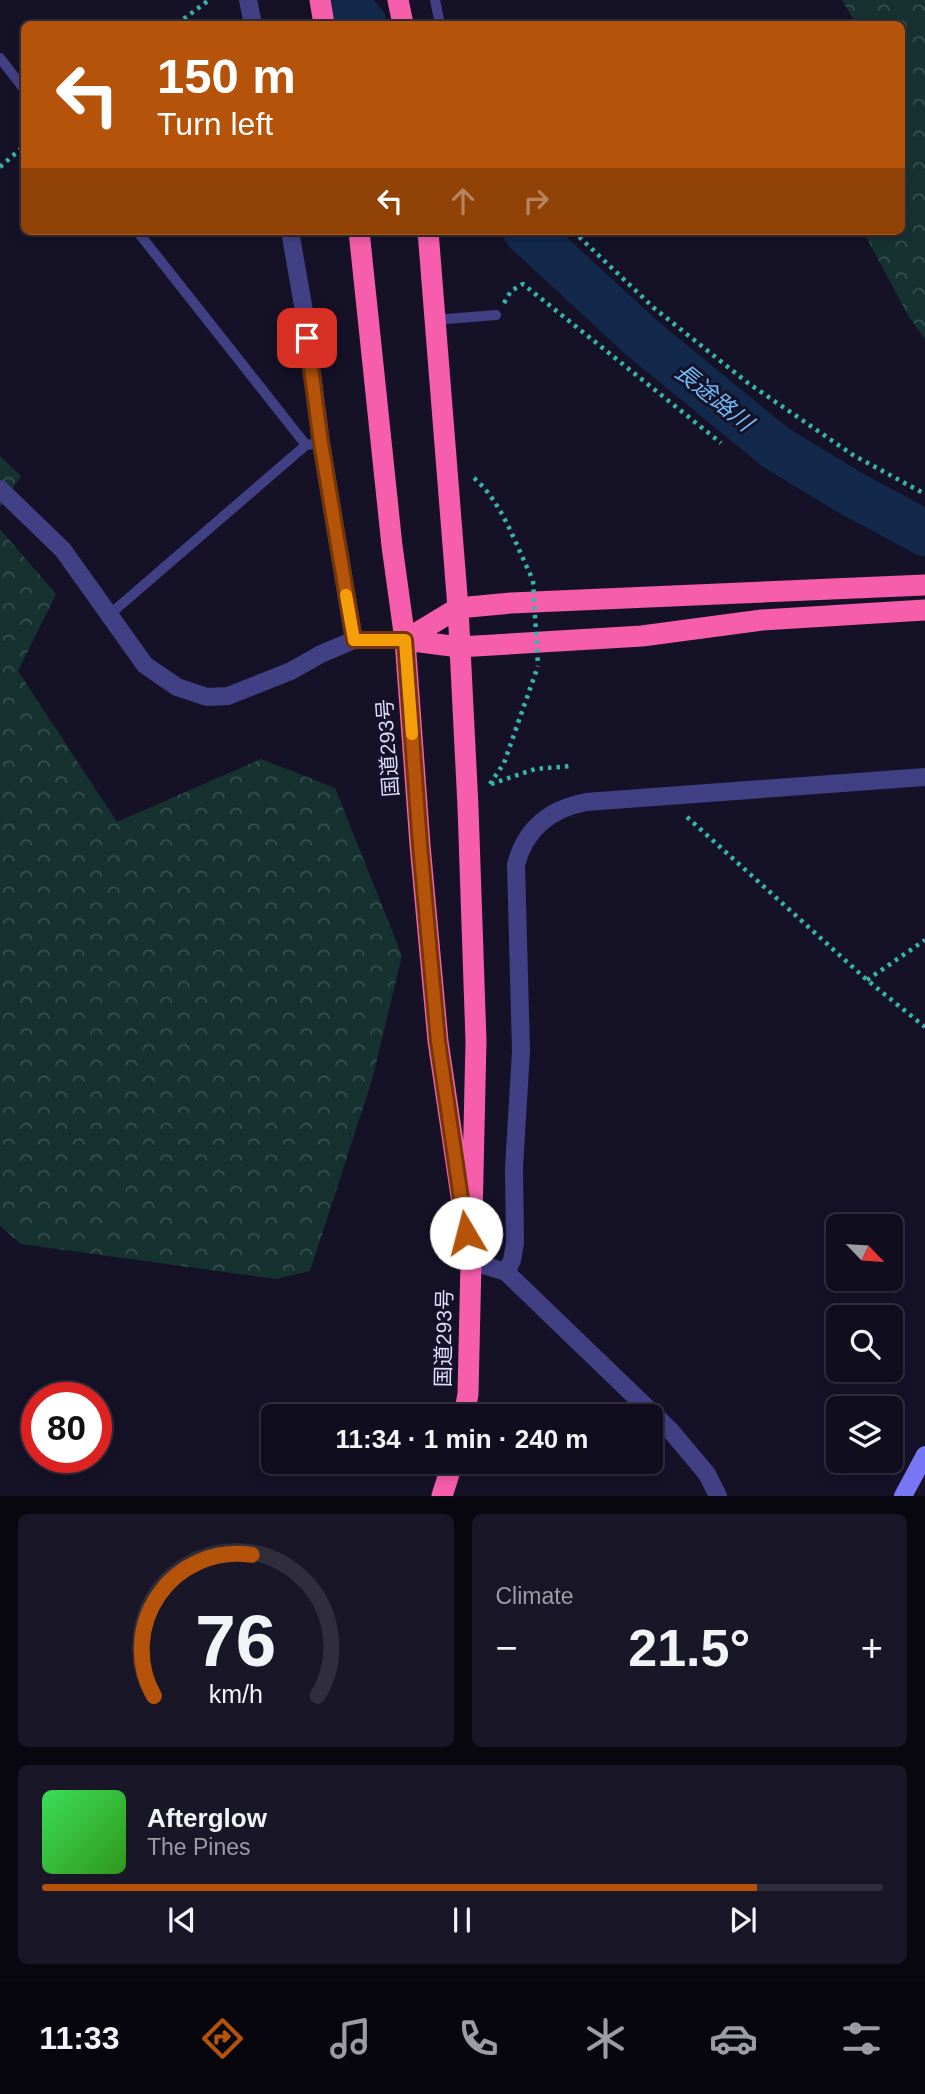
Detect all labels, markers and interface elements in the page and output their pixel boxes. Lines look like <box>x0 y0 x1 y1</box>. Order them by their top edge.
icon: left <box>42 49 133 140</box>
text: 150 m <box>157 49 296 103</box>
text: Turn left <box>157 106 273 142</box>
icon: left <box>371 182 409 220</box>
icon: ahead <box>444 182 482 220</box>
icon: right <box>517 182 555 220</box>
pin <box>277 308 337 368</box>
icon: arrive <box>288 319 326 357</box>
water label: 長途路川 <box>670 358 760 438</box>
street label: 国道293号 <box>373 698 402 798</box>
position arrow <box>429 1196 503 1270</box>
north arrow <box>826 1214 903 1292</box>
map controls <box>826 1214 903 1473</box>
street label: 国道293号 <box>431 1289 456 1387</box>
button: search <box>826 1305 903 1382</box>
speed limit sign: 80 <box>21 1382 112 1473</box>
button: layers <box>826 1396 903 1473</box>
text: 11:34 · 1 min · 240 m <box>336 1424 588 1454</box>
text: Climate <box>496 1583 573 1609</box>
text: 76 <box>195 1601 276 1682</box>
text: 21.5° <box>628 1619 750 1677</box>
text: − <box>496 1627 518 1669</box>
text: + <box>861 1627 883 1669</box>
text: km/h <box>209 1680 263 1708</box>
text: Afterglow <box>147 1803 267 1833</box>
text: The Pines <box>147 1834 251 1860</box>
icon: previous <box>163 1901 201 1939</box>
icon: pause <box>443 1901 481 1939</box>
icon: next <box>724 1901 762 1939</box>
icon: directions <box>198 2014 247 2063</box>
icon: music <box>326 2014 375 2063</box>
icon: phone <box>454 2014 503 2063</box>
icon: climate <box>581 2014 630 2063</box>
icon: car <box>709 2014 758 2063</box>
icon: filters <box>837 2014 886 2063</box>
text: 11:33 <box>39 2020 119 2056</box>

